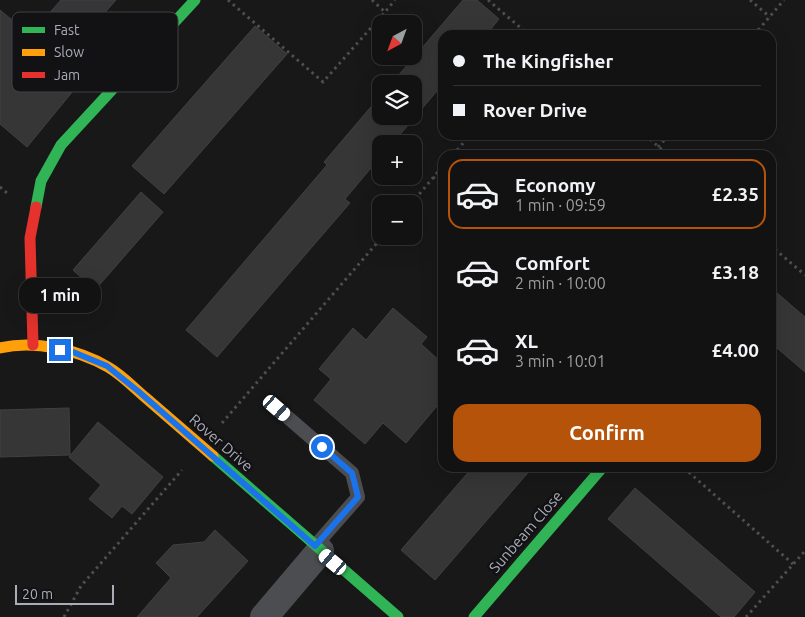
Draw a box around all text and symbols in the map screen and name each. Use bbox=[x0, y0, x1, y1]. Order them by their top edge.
legend bbox=[12, 12, 178, 92]
north arrow bbox=[372, 15, 422, 65]
map controls bbox=[372, 15, 422, 245]
text: Fast bbox=[54, 22, 80, 38]
text: Slow bbox=[54, 44, 84, 60]
text: The Kingfisher bbox=[483, 50, 613, 72]
text: Jam bbox=[54, 67, 80, 83]
button: layers bbox=[372, 75, 422, 125]
text: Rover Drive bbox=[483, 99, 587, 121]
button: + bbox=[372, 135, 422, 185]
icon: car bbox=[455, 172, 500, 217]
text: Economy bbox=[515, 174, 596, 196]
text: £2.35 bbox=[711, 183, 759, 205]
button: − bbox=[372, 195, 422, 245]
text: 1 min · 09:59 bbox=[515, 196, 606, 214]
icon: car bbox=[455, 250, 500, 295]
text: Comfort bbox=[515, 252, 590, 274]
text: £3.18 bbox=[711, 261, 759, 283]
text: 2 min · 10:00 bbox=[515, 274, 606, 292]
callout: 1 min bbox=[19, 278, 101, 312]
text: 1 min bbox=[40, 286, 80, 304]
icon: car bbox=[455, 328, 500, 373]
text: XL bbox=[515, 330, 538, 352]
route end bbox=[49, 339, 71, 361]
text: £4.00 bbox=[711, 339, 759, 361]
text: 3 min · 10:01 bbox=[515, 352, 606, 370]
car bbox=[260, 392, 293, 424]
button: Confirm bbox=[453, 404, 761, 462]
street label: Rover Drive bbox=[186, 411, 256, 475]
route start bbox=[311, 436, 333, 458]
street label: Sunbeam Close bbox=[485, 487, 566, 576]
car bbox=[316, 547, 349, 577]
scale bar bbox=[15, 582, 114, 605]
text: 20 m bbox=[22, 586, 53, 602]

